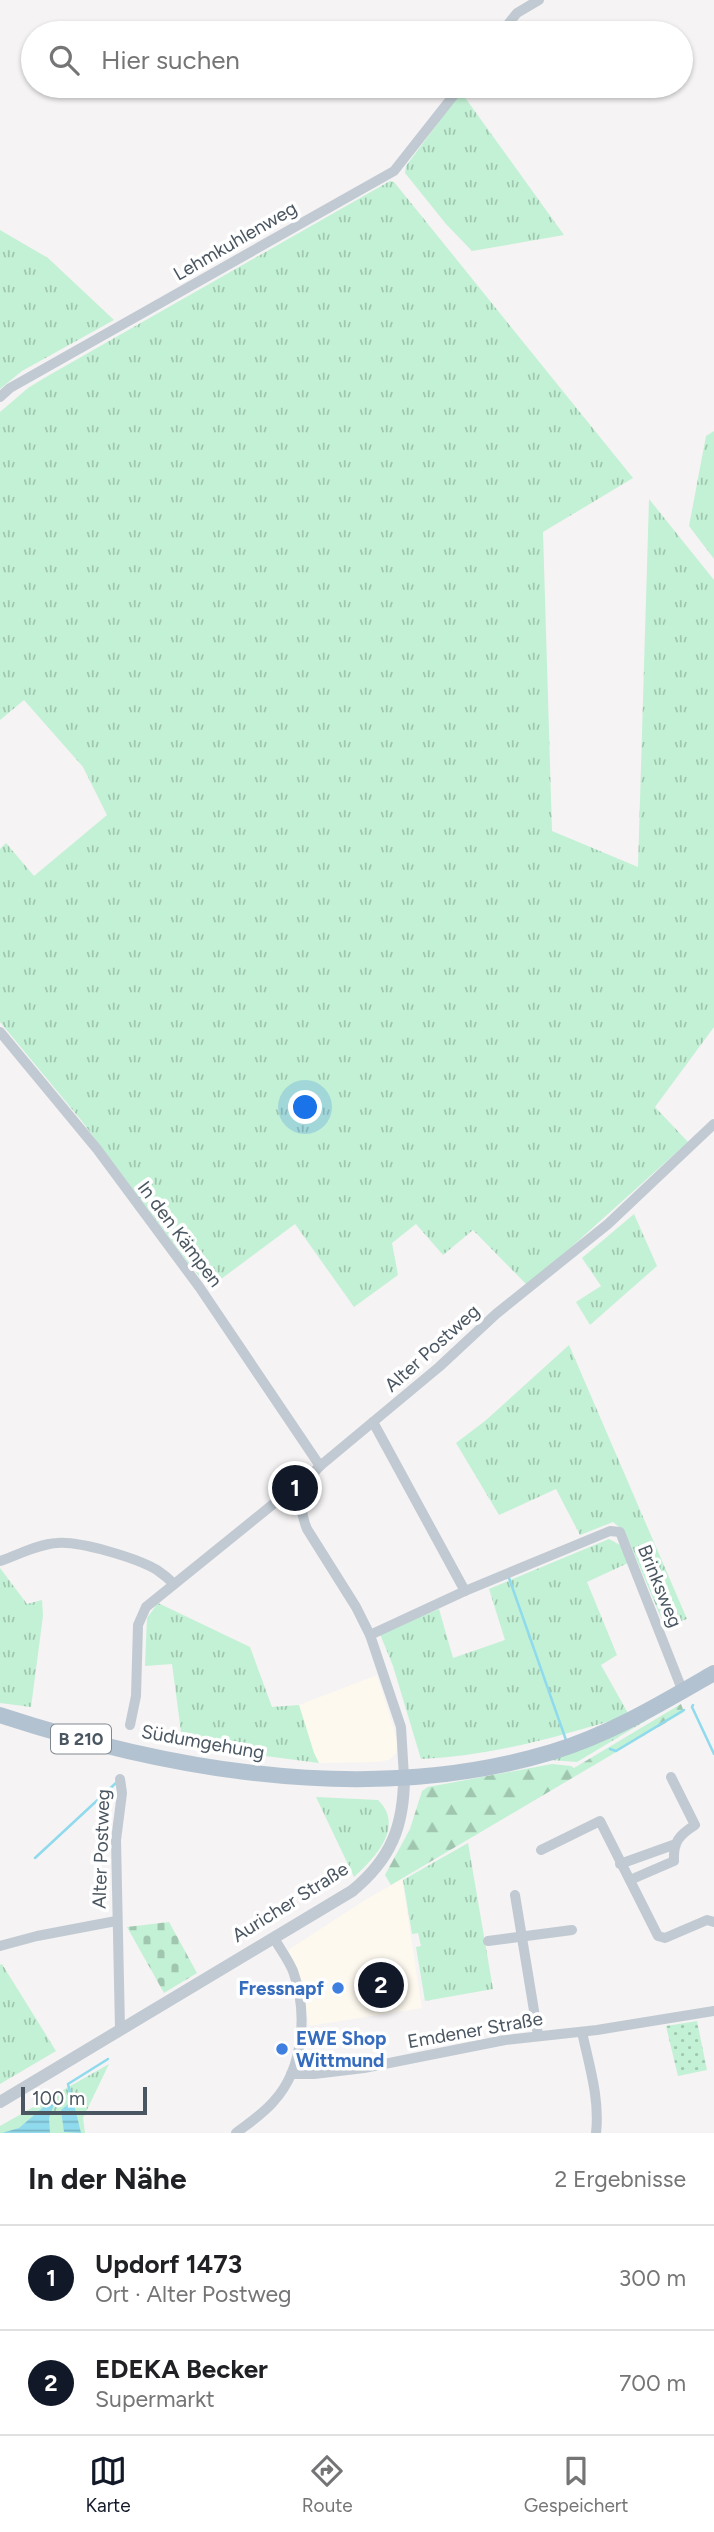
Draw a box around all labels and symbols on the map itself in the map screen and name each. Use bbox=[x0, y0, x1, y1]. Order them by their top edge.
street label: Lehmkuhlenweg bbox=[169, 196, 301, 286]
your location bbox=[288, 1090, 322, 1124]
street label: In den Kämpen bbox=[133, 1176, 227, 1292]
street label: Alter Postweg bbox=[380, 1299, 484, 1397]
pin: 1 bbox=[272, 1462, 318, 1514]
street label: Brinksweg bbox=[633, 1541, 687, 1631]
street label: Südumgehung bbox=[140, 1720, 266, 1764]
road number: B 210 bbox=[51, 1724, 111, 1754]
street label: Alter Postweg bbox=[87, 1789, 115, 1909]
street label: Auricher Straße bbox=[228, 1857, 352, 1947]
pin: 2 bbox=[358, 1959, 404, 2011]
place label: Fressnapf bbox=[238, 1977, 325, 2000]
marker: Fressnapf bbox=[330, 1980, 346, 1996]
street label: Emdener Straße bbox=[406, 2007, 544, 2053]
place label: EWE Shop Wittmund bbox=[296, 2027, 386, 2072]
marker: EWE Shop Wittmund bbox=[274, 2041, 290, 2057]
scale bar bbox=[21, 2084, 147, 2116]

